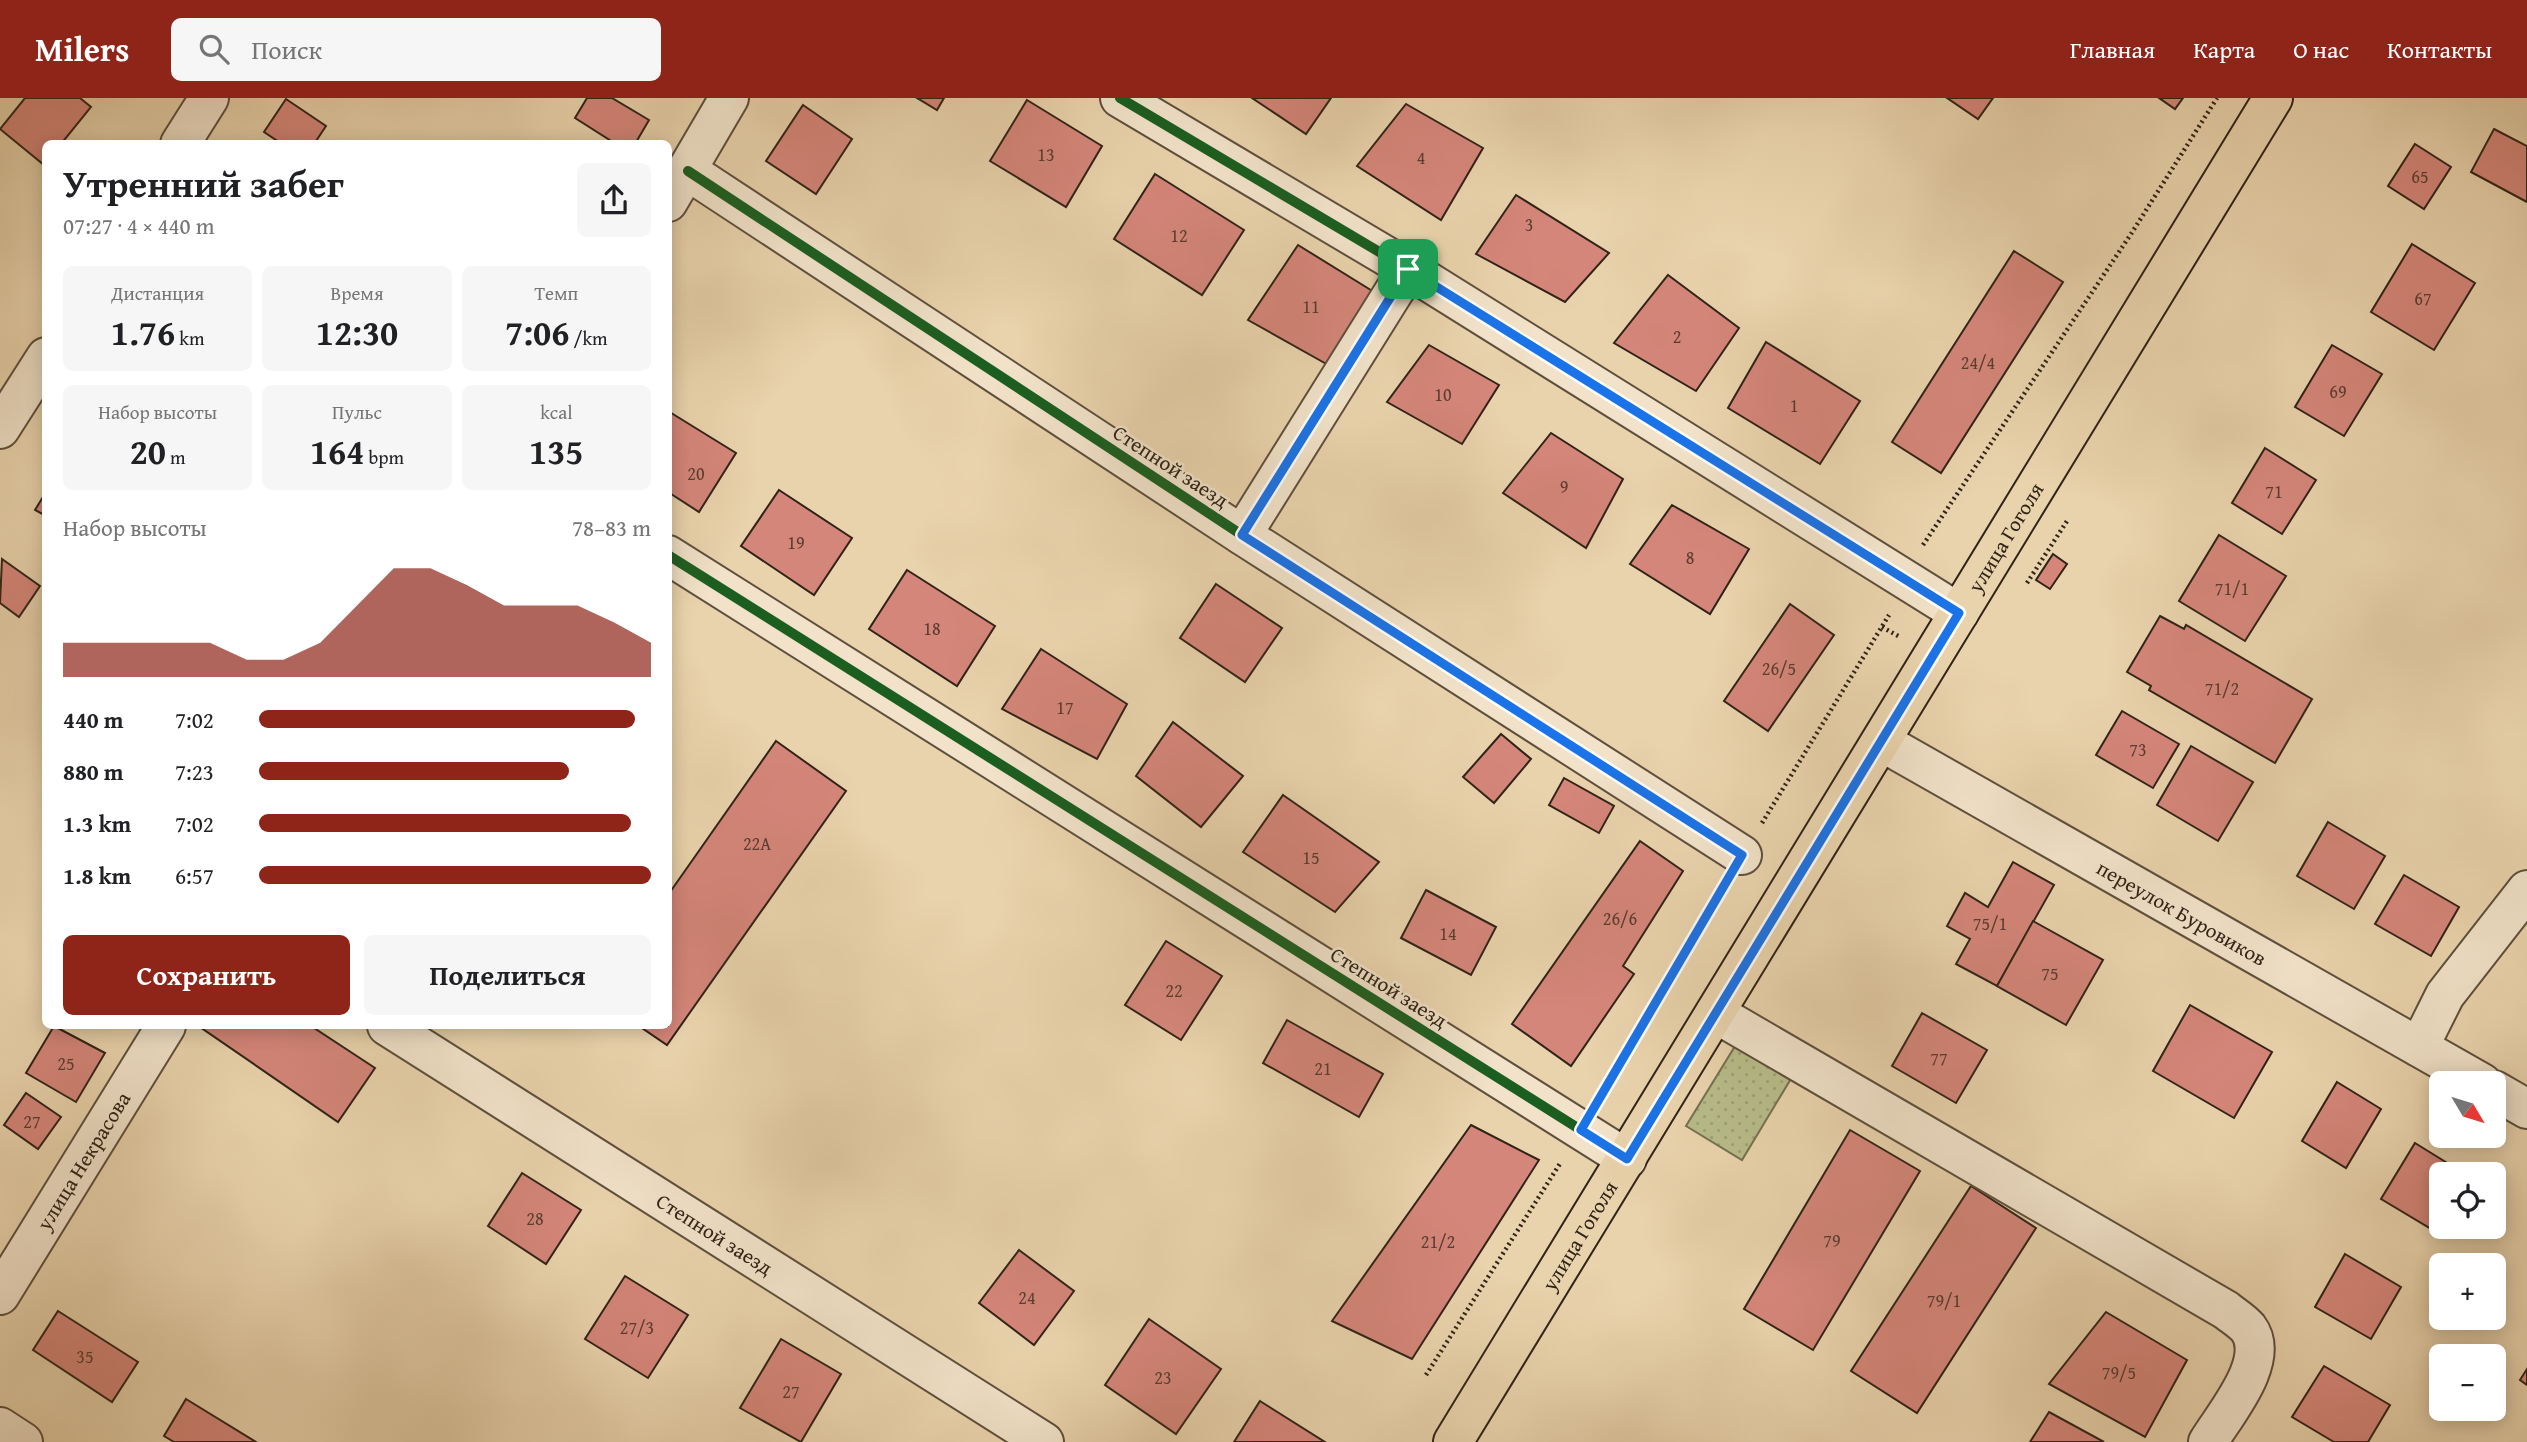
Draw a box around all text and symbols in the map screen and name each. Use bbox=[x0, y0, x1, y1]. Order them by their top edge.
search box bbox=[171, 18, 661, 81]
text: Milers bbox=[35, 25, 129, 73]
icon: search bbox=[195, 30, 233, 68]
text: Поиск bbox=[251, 30, 322, 69]
text: Главная bbox=[2070, 32, 2155, 67]
text: Карта bbox=[2193, 32, 2255, 67]
text: О нас bbox=[2293, 32, 2349, 67]
text: Контакты bbox=[2387, 32, 2492, 67]
house number: 13 bbox=[1037, 141, 1055, 168]
house number: 4 bbox=[1417, 144, 1425, 171]
text: Утренний забег bbox=[63, 155, 344, 211]
button: share bbox=[577, 163, 651, 237]
house number: 65 bbox=[2411, 163, 2429, 190]
text: 07:27 · 4 × 440 m bbox=[63, 209, 215, 242]
house number: 3 bbox=[1525, 211, 1533, 238]
house number: 12 bbox=[1170, 222, 1188, 249]
pin bbox=[1378, 239, 1438, 299]
icon: arrive bbox=[1389, 250, 1427, 288]
text: Дистанция bbox=[111, 279, 204, 307]
text: Время bbox=[330, 279, 384, 307]
text: Темп bbox=[534, 279, 578, 307]
house number: 67 bbox=[2414, 285, 2432, 312]
house number: 11 bbox=[1302, 293, 1320, 320]
text: 1.76 bbox=[111, 307, 175, 358]
text: 12:30 bbox=[316, 307, 398, 358]
text: 7:06 bbox=[505, 307, 569, 358]
house number: 2 bbox=[1673, 323, 1681, 350]
text: km bbox=[175, 324, 204, 352]
text: /km bbox=[569, 324, 608, 352]
house number: 24/4 bbox=[1961, 349, 1995, 376]
house number: 69 bbox=[2329, 378, 2347, 405]
house number: 10 bbox=[1434, 381, 1452, 408]
house number: 1 bbox=[1790, 392, 1798, 419]
text: Набор высоты bbox=[98, 398, 217, 426]
text: Пульс bbox=[332, 398, 382, 426]
text: kcal bbox=[540, 398, 573, 426]
street label: Степной заезд bbox=[1107, 417, 1236, 515]
text: 20 bbox=[130, 426, 166, 477]
text: 164 bbox=[310, 426, 364, 477]
text: 135 bbox=[529, 426, 584, 477]
text: m bbox=[166, 443, 186, 471]
text: bpm bbox=[364, 443, 404, 471]
house number: 20 bbox=[687, 460, 705, 487]
house number: 9 bbox=[1560, 473, 1568, 500]
street label: улица Гоголя bbox=[1959, 476, 2051, 599]
house number: 71 bbox=[2265, 478, 2283, 505]
text: Набор высоты bbox=[63, 511, 207, 544]
text: 78–83 m bbox=[572, 511, 651, 544]
house number: 19 bbox=[787, 529, 805, 556]
house number: 8 bbox=[1686, 544, 1694, 571]
house number: 71/1 bbox=[2215, 575, 2249, 602]
house number: 18 bbox=[923, 615, 941, 642]
house number: 26/5 bbox=[1762, 655, 1796, 682]
house number: 71/2 bbox=[2205, 675, 2239, 702]
house number: 17 bbox=[1056, 694, 1074, 721]
text: 440 m bbox=[63, 703, 124, 736]
text: 7:02 bbox=[175, 703, 214, 736]
house number: 73 bbox=[2129, 736, 2147, 763]
text: 880 m bbox=[63, 755, 124, 788]
text: 7:23 bbox=[175, 755, 214, 788]
text: 1.3 km bbox=[63, 807, 131, 840]
text: 7:02 bbox=[175, 807, 214, 840]
house number: 22А bbox=[743, 830, 771, 857]
house number: 15 bbox=[1302, 844, 1320, 871]
street label: переулок Буровиков bbox=[2091, 852, 2273, 973]
text: 1.8 km bbox=[63, 859, 131, 892]
text: 6:57 bbox=[175, 859, 214, 892]
house number: 26/6 bbox=[1603, 905, 1637, 932]
house number: 75/1 bbox=[1973, 910, 2007, 937]
house number: 14 bbox=[1439, 920, 1457, 947]
button: Сохранить bbox=[63, 935, 350, 1015]
button: Поделиться bbox=[364, 935, 651, 1015]
street label: Степной заезд bbox=[1324, 939, 1454, 1036]
house number: 75 bbox=[2041, 960, 2059, 987]
house number: 22 bbox=[1165, 977, 1183, 1004]
house number: 77 bbox=[1930, 1045, 1948, 1072]
house number: 25 bbox=[57, 1050, 75, 1077]
house number: 21 bbox=[1314, 1055, 1332, 1082]
north arrow bbox=[2429, 1071, 2506, 1148]
map controls bbox=[2429, 1071, 2506, 1421]
street label: улица Некрасова bbox=[28, 1085, 138, 1237]
house number: 27 bbox=[23, 1108, 41, 1135]
button: locate bbox=[2429, 1162, 2506, 1239]
street label: улица Гоголя bbox=[1533, 1174, 1625, 1297]
street label: Степной заезд bbox=[650, 1185, 780, 1283]
house number: 28 bbox=[526, 1205, 544, 1232]
house number: 79 bbox=[1823, 1227, 1841, 1254]
house number: 21/2 bbox=[1421, 1228, 1455, 1255]
button: + bbox=[2429, 1253, 2506, 1330]
house number: 24 bbox=[1018, 1284, 1036, 1311]
house number: 79/1 bbox=[1927, 1287, 1961, 1314]
house number: 27/3 bbox=[620, 1314, 654, 1341]
house number: 35 bbox=[76, 1343, 94, 1370]
button: − bbox=[2429, 1344, 2506, 1421]
house number: 79/5 bbox=[2102, 1359, 2136, 1386]
house number: 23 bbox=[1154, 1364, 1172, 1391]
house number: 27 bbox=[782, 1378, 800, 1405]

